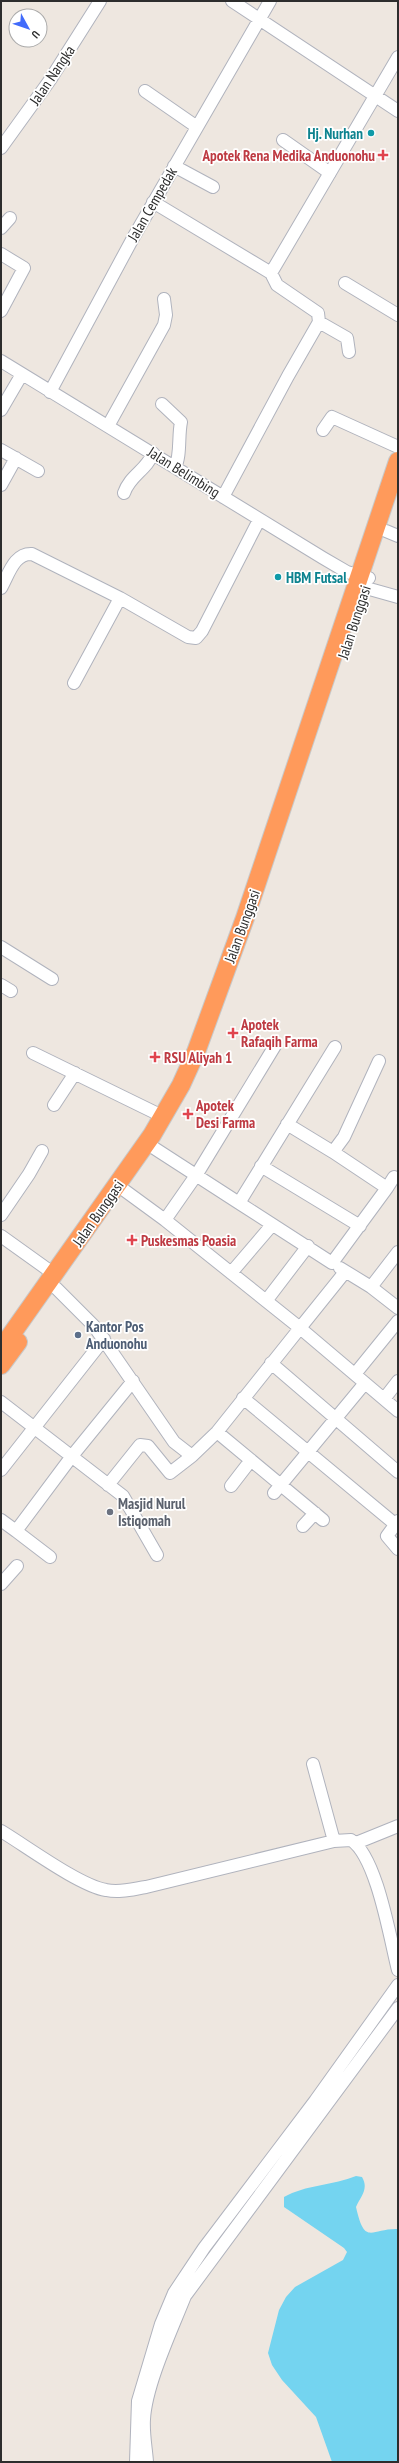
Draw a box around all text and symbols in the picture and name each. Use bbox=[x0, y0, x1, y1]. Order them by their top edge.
north arrow bbox=[8, 8, 48, 48]
text: U bbox=[28, 28, 43, 41]
street label: Jalan Nangka bbox=[25, 42, 79, 109]
place label: Hj. Nurhan bbox=[307, 124, 363, 143]
marker: Hj. Nurhan bbox=[366, 128, 376, 138]
place label: Apotek Rena Medika Anduonohu bbox=[202, 146, 375, 165]
marker: Apotek Rena Medika Anduonohu bbox=[378, 150, 388, 160]
street label: Jalan Cempedak bbox=[123, 163, 181, 245]
street label: Jalan Belimbing bbox=[144, 442, 224, 502]
place label: HBM Futsal bbox=[286, 568, 347, 587]
marker: HBM Futsal bbox=[273, 572, 283, 582]
street label: Jalan Bunggasi bbox=[333, 583, 375, 662]
street label: Jalan Bunggasi bbox=[220, 887, 264, 966]
place label: Apotek Rafaqih Farma bbox=[240, 1015, 318, 1051]
marker: Apotek Rafaqih Farma bbox=[228, 1028, 238, 1038]
place label: RSU Aliyah 1 bbox=[164, 1048, 232, 1067]
marker: RSU Aliyah 1 bbox=[149, 1051, 161, 1063]
place label: Apotek Desi Farma bbox=[195, 1096, 255, 1132]
marker: Apotek Desi Farma bbox=[183, 1109, 193, 1119]
street label: Jalan Bunggasi bbox=[68, 1176, 128, 1251]
place label: Puskesmas Poasia bbox=[141, 1231, 236, 1250]
marker: Puskesmas Poasia bbox=[126, 1234, 138, 1246]
place label: Kantor Pos Anduonohu bbox=[85, 1317, 147, 1353]
marker: Kantor Pos Anduonohu bbox=[73, 1330, 83, 1340]
place label: Masjid Nurul Istiqomah bbox=[118, 1494, 186, 1530]
marker: Masjid Nurul Istiqomah bbox=[105, 1507, 115, 1517]

